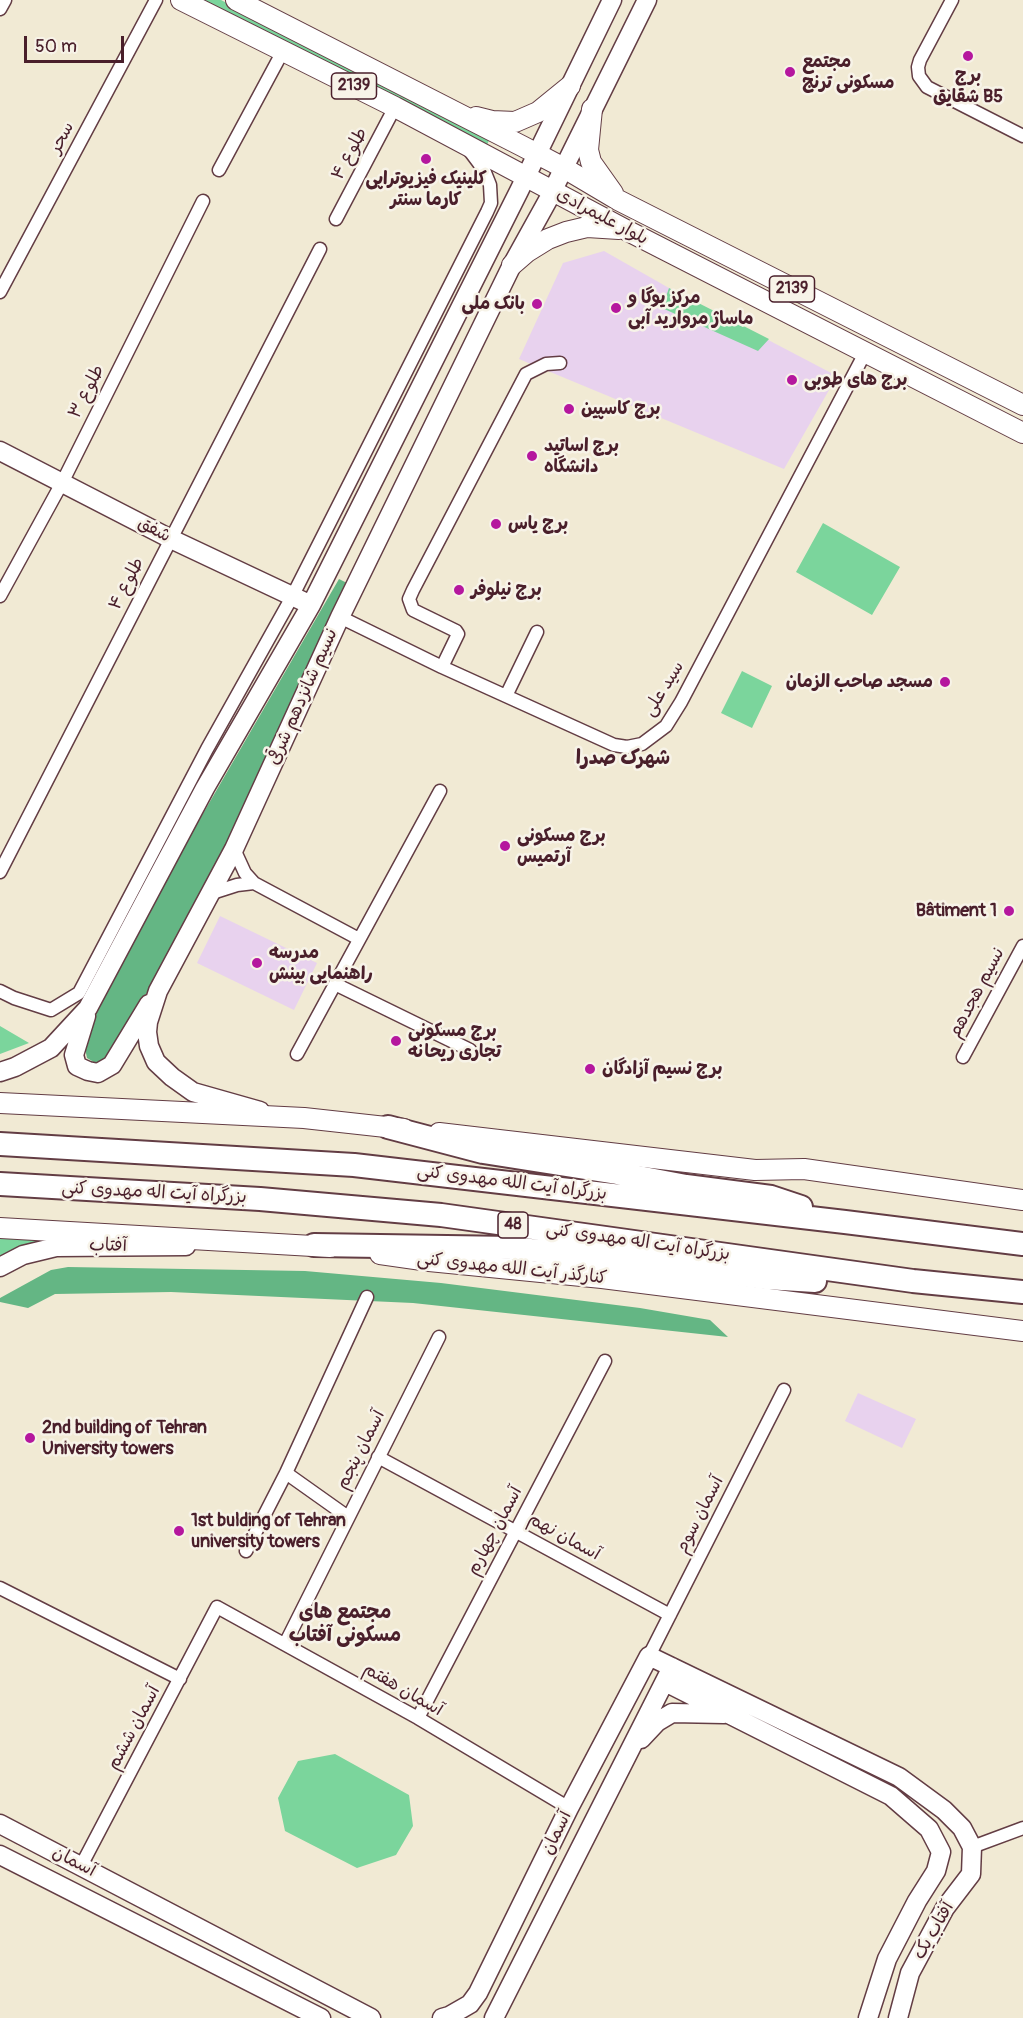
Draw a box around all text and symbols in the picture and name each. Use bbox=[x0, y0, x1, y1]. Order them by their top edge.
scale bar bbox=[27, 24, 128, 62]
text: 50 m bbox=[35, 35, 77, 58]
marker: برج شقایق B5 bbox=[961, 49, 975, 63]
place label: مجتمع مسکونی ترنج bbox=[802, 51, 894, 94]
marker: مجتمع مسکونی ترنج bbox=[783, 65, 797, 79]
place label: برج شقایق B5 bbox=[933, 65, 1003, 107]
road number: 2139 bbox=[332, 73, 376, 99]
street label: سحر bbox=[45, 118, 79, 158]
street label: طلوع ۴ bbox=[327, 124, 373, 184]
marker: کلینیک فیزیوتراپی کارما سنتر bbox=[419, 152, 433, 166]
place label: کلینیک فیزیوتراپی کارما سنتر bbox=[365, 168, 487, 210]
street label: بلوار علیمرادی bbox=[552, 184, 652, 250]
road number: 2139 bbox=[770, 276, 814, 302]
place label: مرکز یوگا و ماساژ مروارید آبی bbox=[628, 287, 754, 330]
place label: بانک ملی bbox=[461, 293, 525, 315]
marker: بانک ملی bbox=[530, 297, 544, 311]
marker: مرکز یوگا و ماساژ مروارید آبی bbox=[609, 301, 623, 315]
street label: طلوع ۳ bbox=[64, 362, 110, 422]
place label: برج های طوبی bbox=[804, 369, 907, 391]
marker: برج های طوبی bbox=[785, 373, 799, 387]
place label: برج کاسپین bbox=[581, 398, 661, 420]
marker: برج کاسپین bbox=[562, 402, 576, 416]
place label: برج اساتید دانشگاه bbox=[544, 435, 619, 478]
marker: برج اساتید دانشگاه bbox=[525, 449, 539, 463]
street label: شفق bbox=[134, 512, 174, 548]
place label: برج یاس bbox=[508, 513, 568, 535]
marker: برج یاس bbox=[489, 517, 503, 531]
street label: طلوع ۴ bbox=[105, 554, 149, 614]
place label: برج نیلوفر bbox=[471, 579, 542, 601]
marker: برج نیلوفر bbox=[452, 583, 466, 597]
street label: نسیم شانزدهم شرقی bbox=[263, 625, 343, 769]
street label: سید علی bbox=[639, 657, 689, 721]
place label: مسجد صاحب الزمان bbox=[786, 671, 933, 693]
marker: مسجد صاحب الزمان bbox=[938, 675, 952, 689]
district label: شهرک صدرا bbox=[576, 747, 670, 771]
place label: برج مسکونی آرتمیس bbox=[517, 825, 606, 868]
marker: برج مسکونی آرتمیس bbox=[498, 839, 512, 853]
place label: Bâtiment 1 bbox=[916, 900, 997, 922]
marker: Bâtiment 1 bbox=[1002, 904, 1016, 918]
place label: مدرسه راهنمایی بینش bbox=[269, 942, 373, 984]
street label: نسیم هجدهم bbox=[944, 944, 1010, 1042]
marker: مدرسه راهنمایی بینش bbox=[250, 956, 264, 970]
place label: برج مسکونی تجاری ریحانه bbox=[408, 1020, 501, 1062]
marker: برج مسکونی تجاری ریحانه bbox=[389, 1034, 403, 1048]
place label: برج نسیم آزادگان bbox=[602, 1058, 722, 1080]
marker: برج نسیم آزادگان bbox=[583, 1062, 597, 1076]
street label: بزرگراه آیت الله مهدوی کنی bbox=[416, 1161, 608, 1205]
street label: بزرگراه آیت اله مهدوی کنی bbox=[61, 1177, 247, 1209]
road number: 48 bbox=[498, 1212, 528, 1238]
street label: بزرگراه آیت اله مهدوی کنی bbox=[545, 1218, 731, 1266]
street label: آفتاب bbox=[89, 1235, 127, 1257]
street label: کنارگذر آیت الله مهدوی کنی bbox=[416, 1248, 608, 1290]
street label: آسمان پنجم bbox=[332, 1407, 390, 1493]
place label: 2nd building of Tehran University towers bbox=[42, 1417, 207, 1460]
marker: 2nd building of Tehran University towers bbox=[23, 1431, 37, 1445]
street label: آسمان سوم bbox=[671, 1473, 729, 1557]
street label: آسمان چهارم bbox=[463, 1483, 527, 1579]
street label: آسمان نهم bbox=[524, 1508, 604, 1566]
place label: 1st bulding of Tehran university towers bbox=[191, 1510, 346, 1552]
marker: 1st bulding of Tehran university towers bbox=[172, 1524, 186, 1538]
district label: مجتمع های مسکونی آفتاب bbox=[289, 1601, 401, 1648]
street label: آسمان هفتم bbox=[359, 1658, 447, 1722]
street label: آسمان ششم bbox=[103, 1682, 165, 1774]
street label: آسمان bbox=[537, 1808, 577, 1858]
street label: آسمان bbox=[49, 1842, 99, 1882]
street label: آفتاب یک bbox=[909, 1898, 959, 1964]

